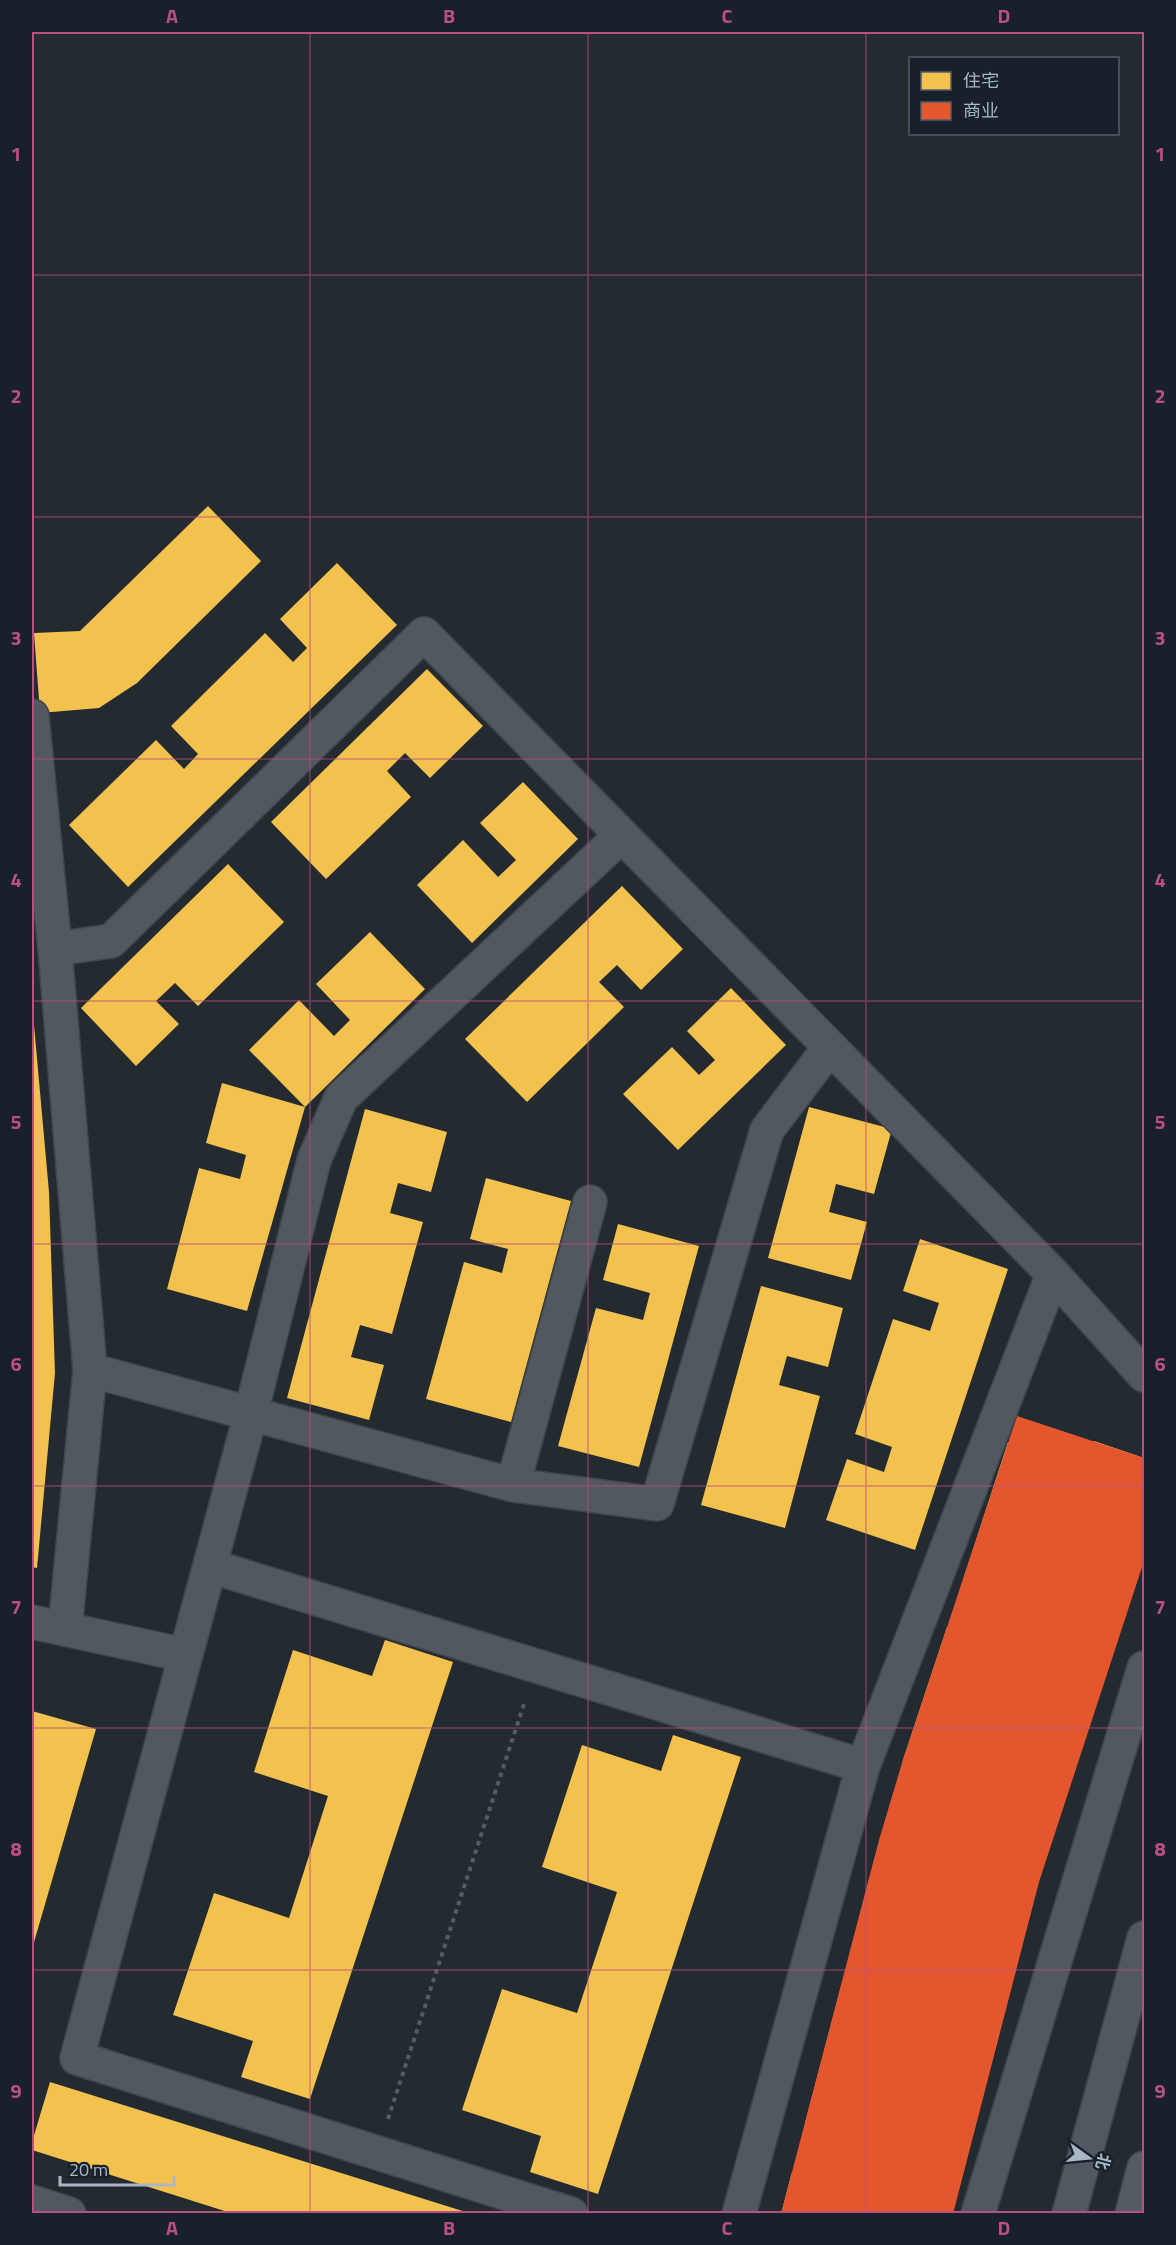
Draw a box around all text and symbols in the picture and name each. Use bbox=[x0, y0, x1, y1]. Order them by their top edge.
text: A bbox=[166, 0, 178, 31]
text: B bbox=[443, 0, 455, 31]
text: C bbox=[722, 0, 733, 31]
text: D bbox=[998, 0, 1010, 31]
legend bbox=[909, 57, 1119, 135]
text: 住宅 bbox=[963, 67, 999, 94]
text: 商业 bbox=[963, 97, 999, 124]
text: 1 bbox=[10, 138, 22, 169]
text: 1 bbox=[1154, 138, 1166, 169]
text: 2 bbox=[10, 380, 22, 411]
text: 2 bbox=[1154, 380, 1166, 411]
text: 3 bbox=[10, 622, 22, 653]
text: 3 bbox=[1154, 622, 1166, 653]
text: 4 bbox=[10, 864, 22, 895]
text: 4 bbox=[1154, 864, 1166, 895]
text: 5 bbox=[10, 1106, 22, 1137]
text: 5 bbox=[1154, 1106, 1166, 1137]
text: 6 bbox=[10, 1348, 22, 1379]
text: 6 bbox=[1154, 1348, 1166, 1379]
text: 7 bbox=[10, 1591, 22, 1622]
text: 7 bbox=[1154, 1591, 1166, 1622]
text: 8 bbox=[10, 1833, 22, 1864]
text: 8 bbox=[1154, 1833, 1166, 1864]
text: 9 bbox=[10, 2075, 22, 2106]
text: 9 bbox=[1154, 2075, 1166, 2106]
north arrow bbox=[1059, 2128, 1119, 2188]
scale bar bbox=[60, 2149, 174, 2187]
text: 北 bbox=[1090, 2151, 1117, 2173]
text: 20 m bbox=[69, 2156, 108, 2183]
text: A bbox=[166, 2212, 178, 2243]
text: B bbox=[443, 2212, 455, 2243]
text: C bbox=[722, 2212, 733, 2243]
text: D bbox=[998, 2212, 1010, 2243]

